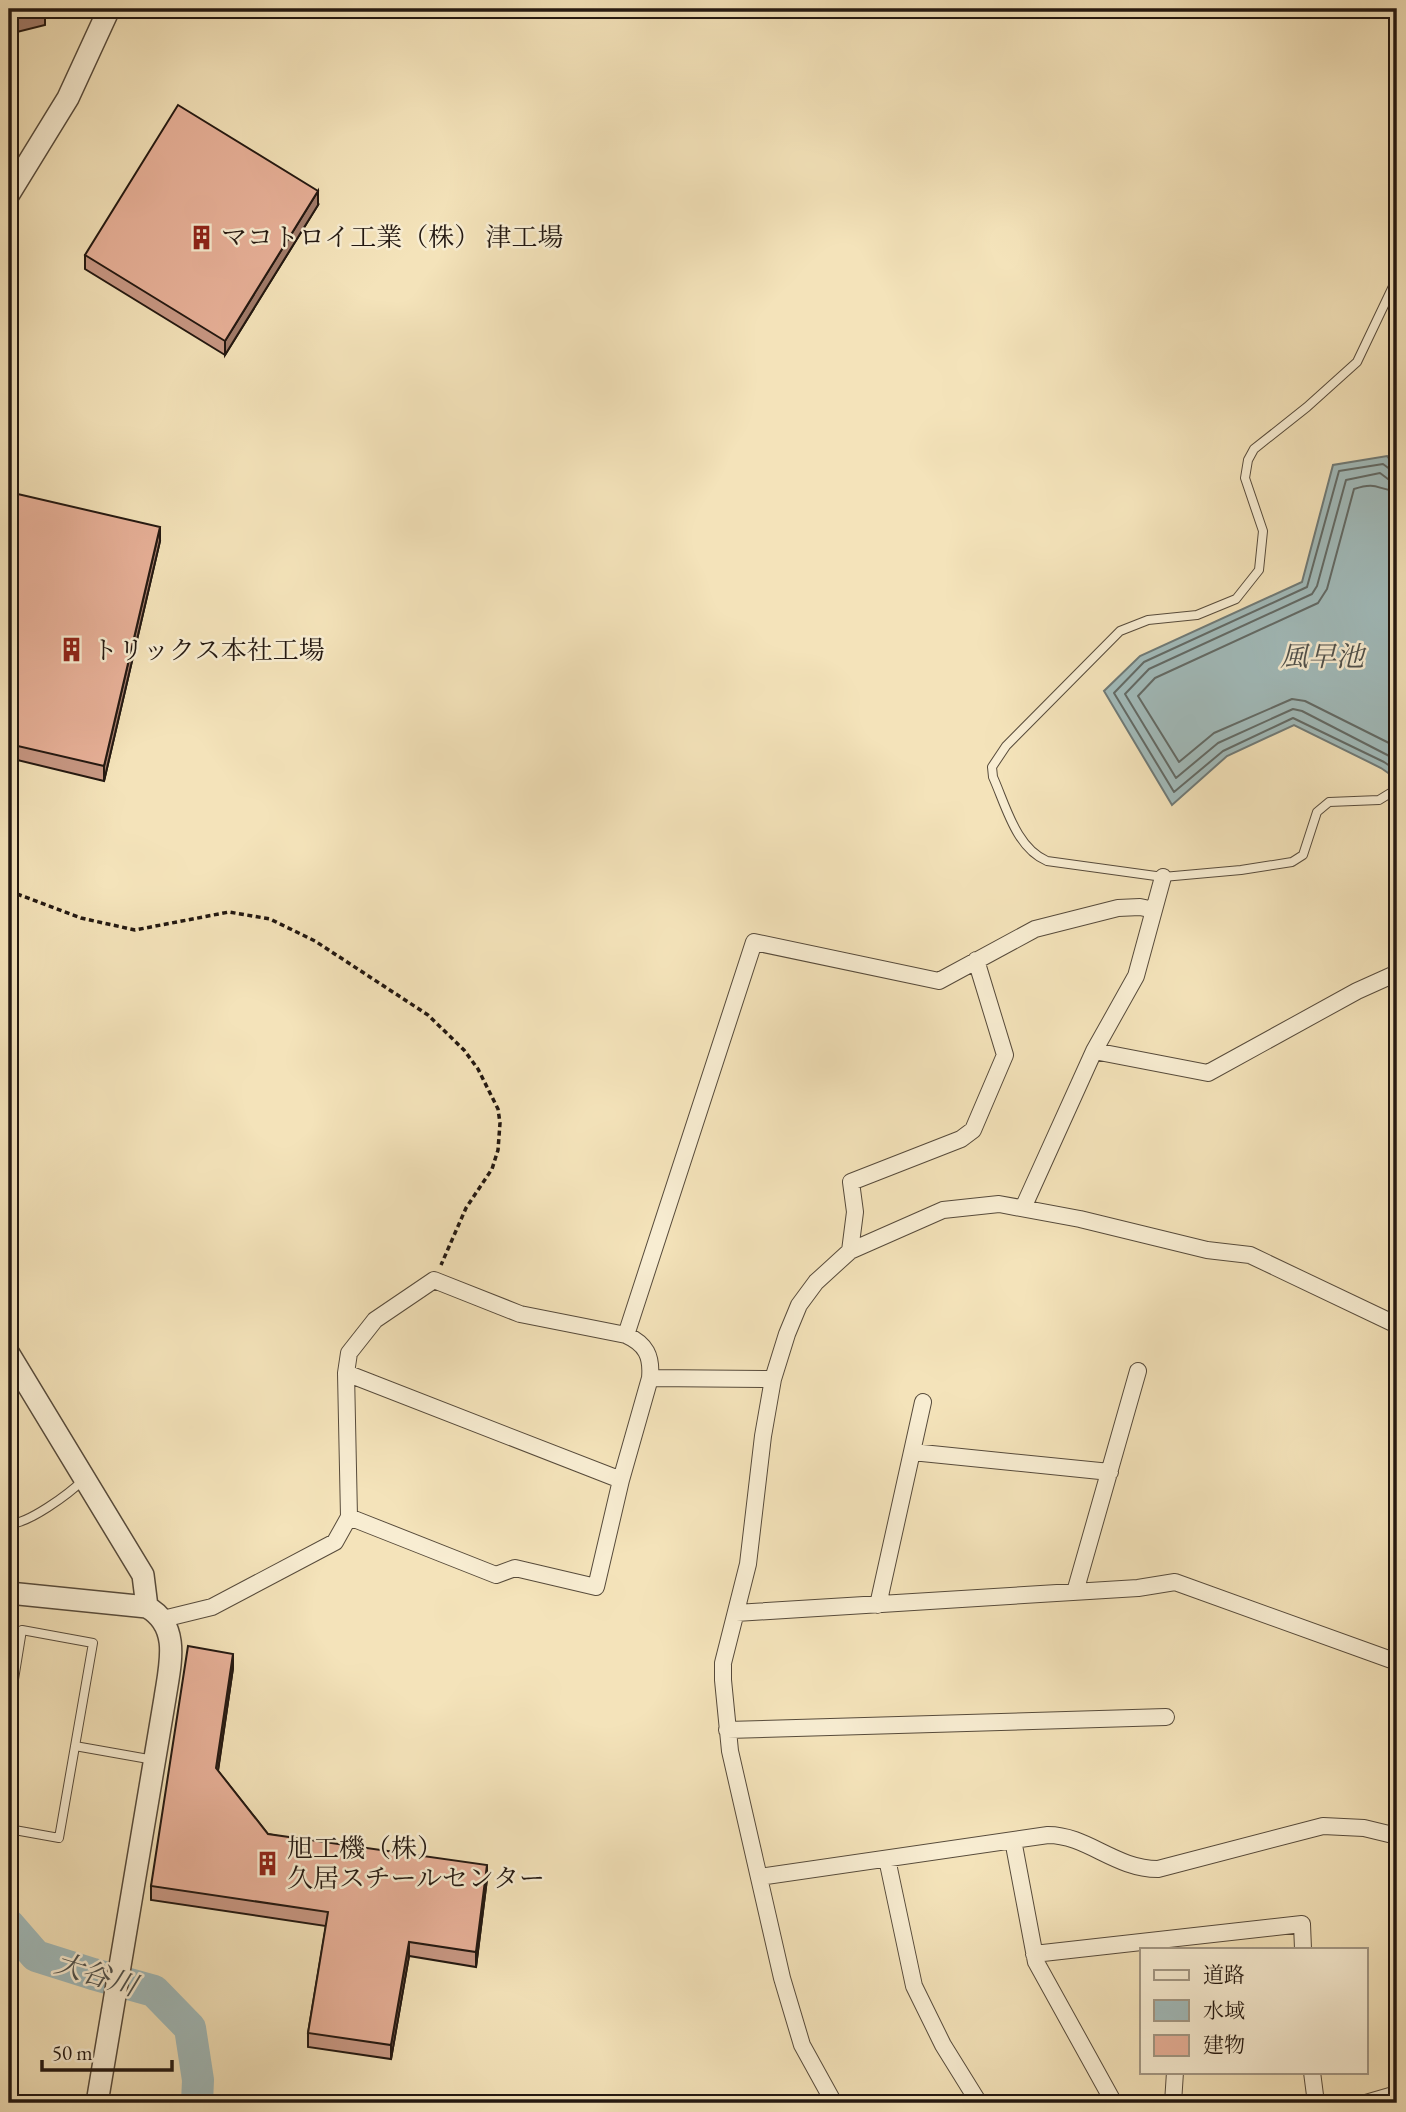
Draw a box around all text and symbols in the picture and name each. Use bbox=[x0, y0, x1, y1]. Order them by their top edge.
place label: マコトロイ工業（株） 津工場 bbox=[221, 220, 563, 254]
building icon: マコトロイ工業（株） 津工場 bbox=[187, 223, 215, 251]
place label: トリックス本社工場 bbox=[92, 633, 325, 667]
building icon: トリックス本社工場 bbox=[58, 636, 86, 664]
water label: 風早池 bbox=[1280, 638, 1367, 674]
place label: 旭工機（株） 久居スチールセンター bbox=[287, 1831, 545, 1895]
building icon: 旭工機（株） 久居スチールセンター bbox=[253, 1849, 281, 1877]
water label: 大谷川 bbox=[51, 1945, 144, 2004]
legend bbox=[1140, 1948, 1368, 2074]
text: 道路 bbox=[1203, 1961, 1245, 1988]
text: 水域 bbox=[1203, 1997, 1245, 2024]
scale bar bbox=[42, 2028, 172, 2072]
text: 建物 bbox=[1203, 2031, 1245, 2058]
text: 50 m bbox=[52, 2039, 93, 2066]

